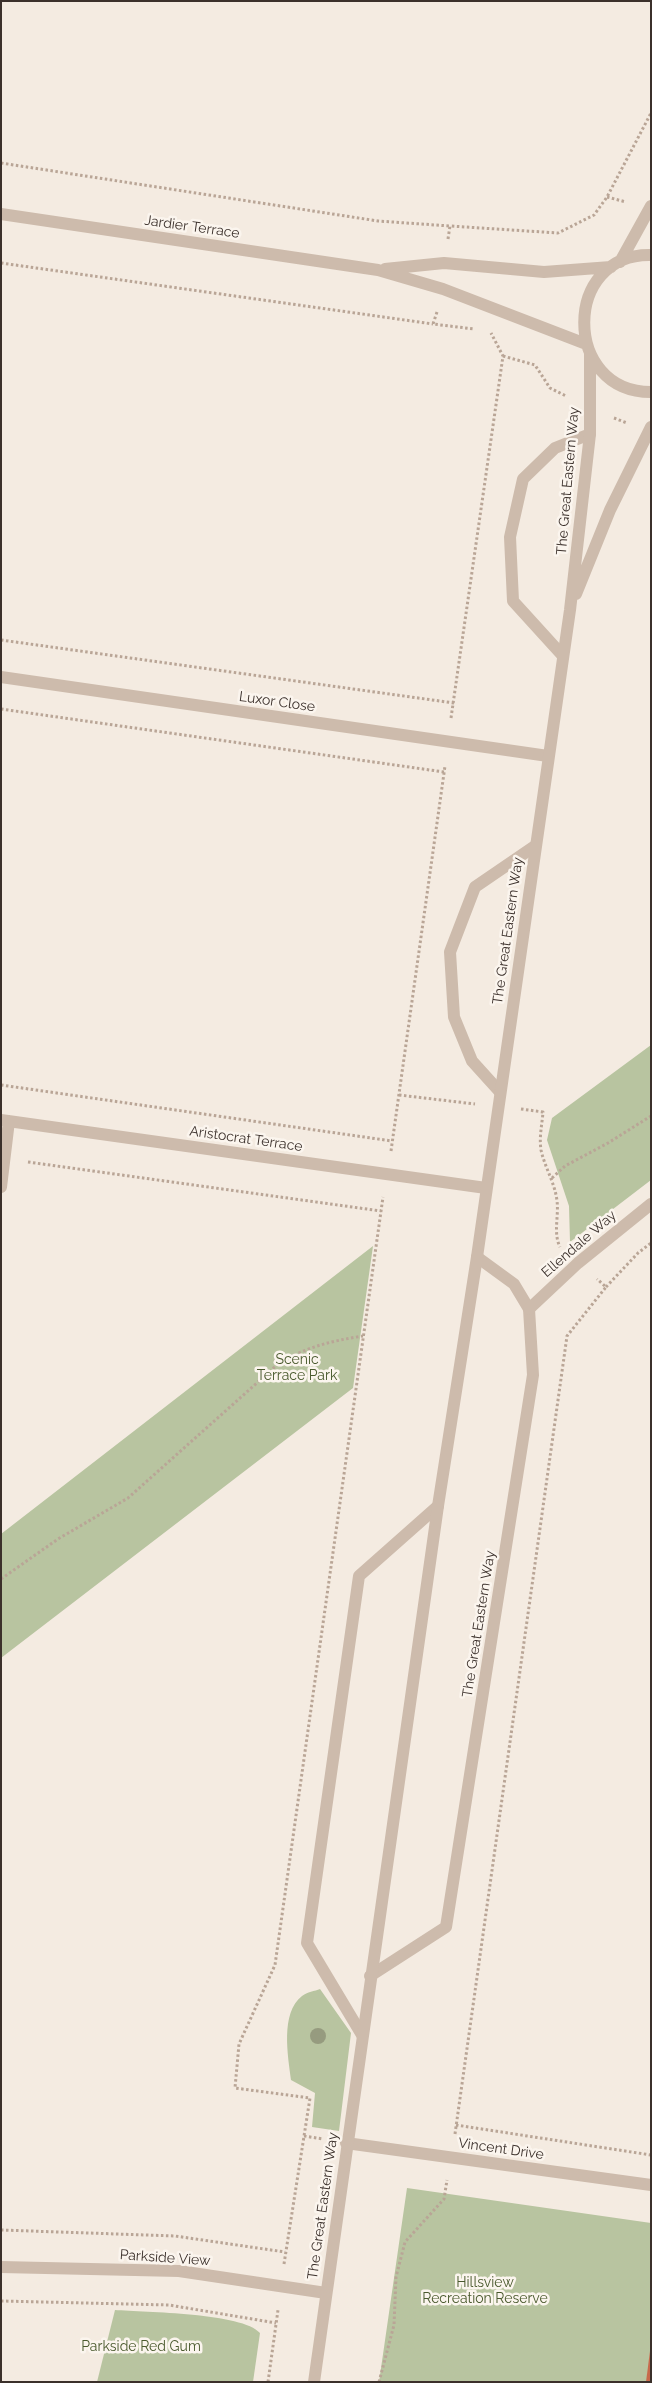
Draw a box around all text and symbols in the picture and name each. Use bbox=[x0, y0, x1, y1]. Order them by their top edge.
street label: Jardier Terrace bbox=[143, 212, 241, 242]
street label: The Great Eastern Way bbox=[553, 406, 583, 556]
street label: Luxor Close bbox=[238, 688, 316, 716]
street label: The Great Eastern Way bbox=[489, 856, 527, 1006]
street label: Aristocrat Terrace bbox=[188, 1123, 304, 1155]
street label: Ellendale Way bbox=[538, 1207, 620, 1281]
park label: Scenic Terrace Park bbox=[257, 1352, 337, 1384]
street label: The Great Eastern Way bbox=[459, 1549, 499, 1699]
street label: The Great Eastern Way bbox=[304, 2131, 342, 2281]
street label: Vincent Drive bbox=[457, 2135, 545, 2163]
street label: Parkside View bbox=[119, 2246, 211, 2270]
park label: Hillsview Recreation Reserve bbox=[422, 2275, 548, 2308]
park label: Parkside Red Gum bbox=[81, 2339, 201, 2355]

